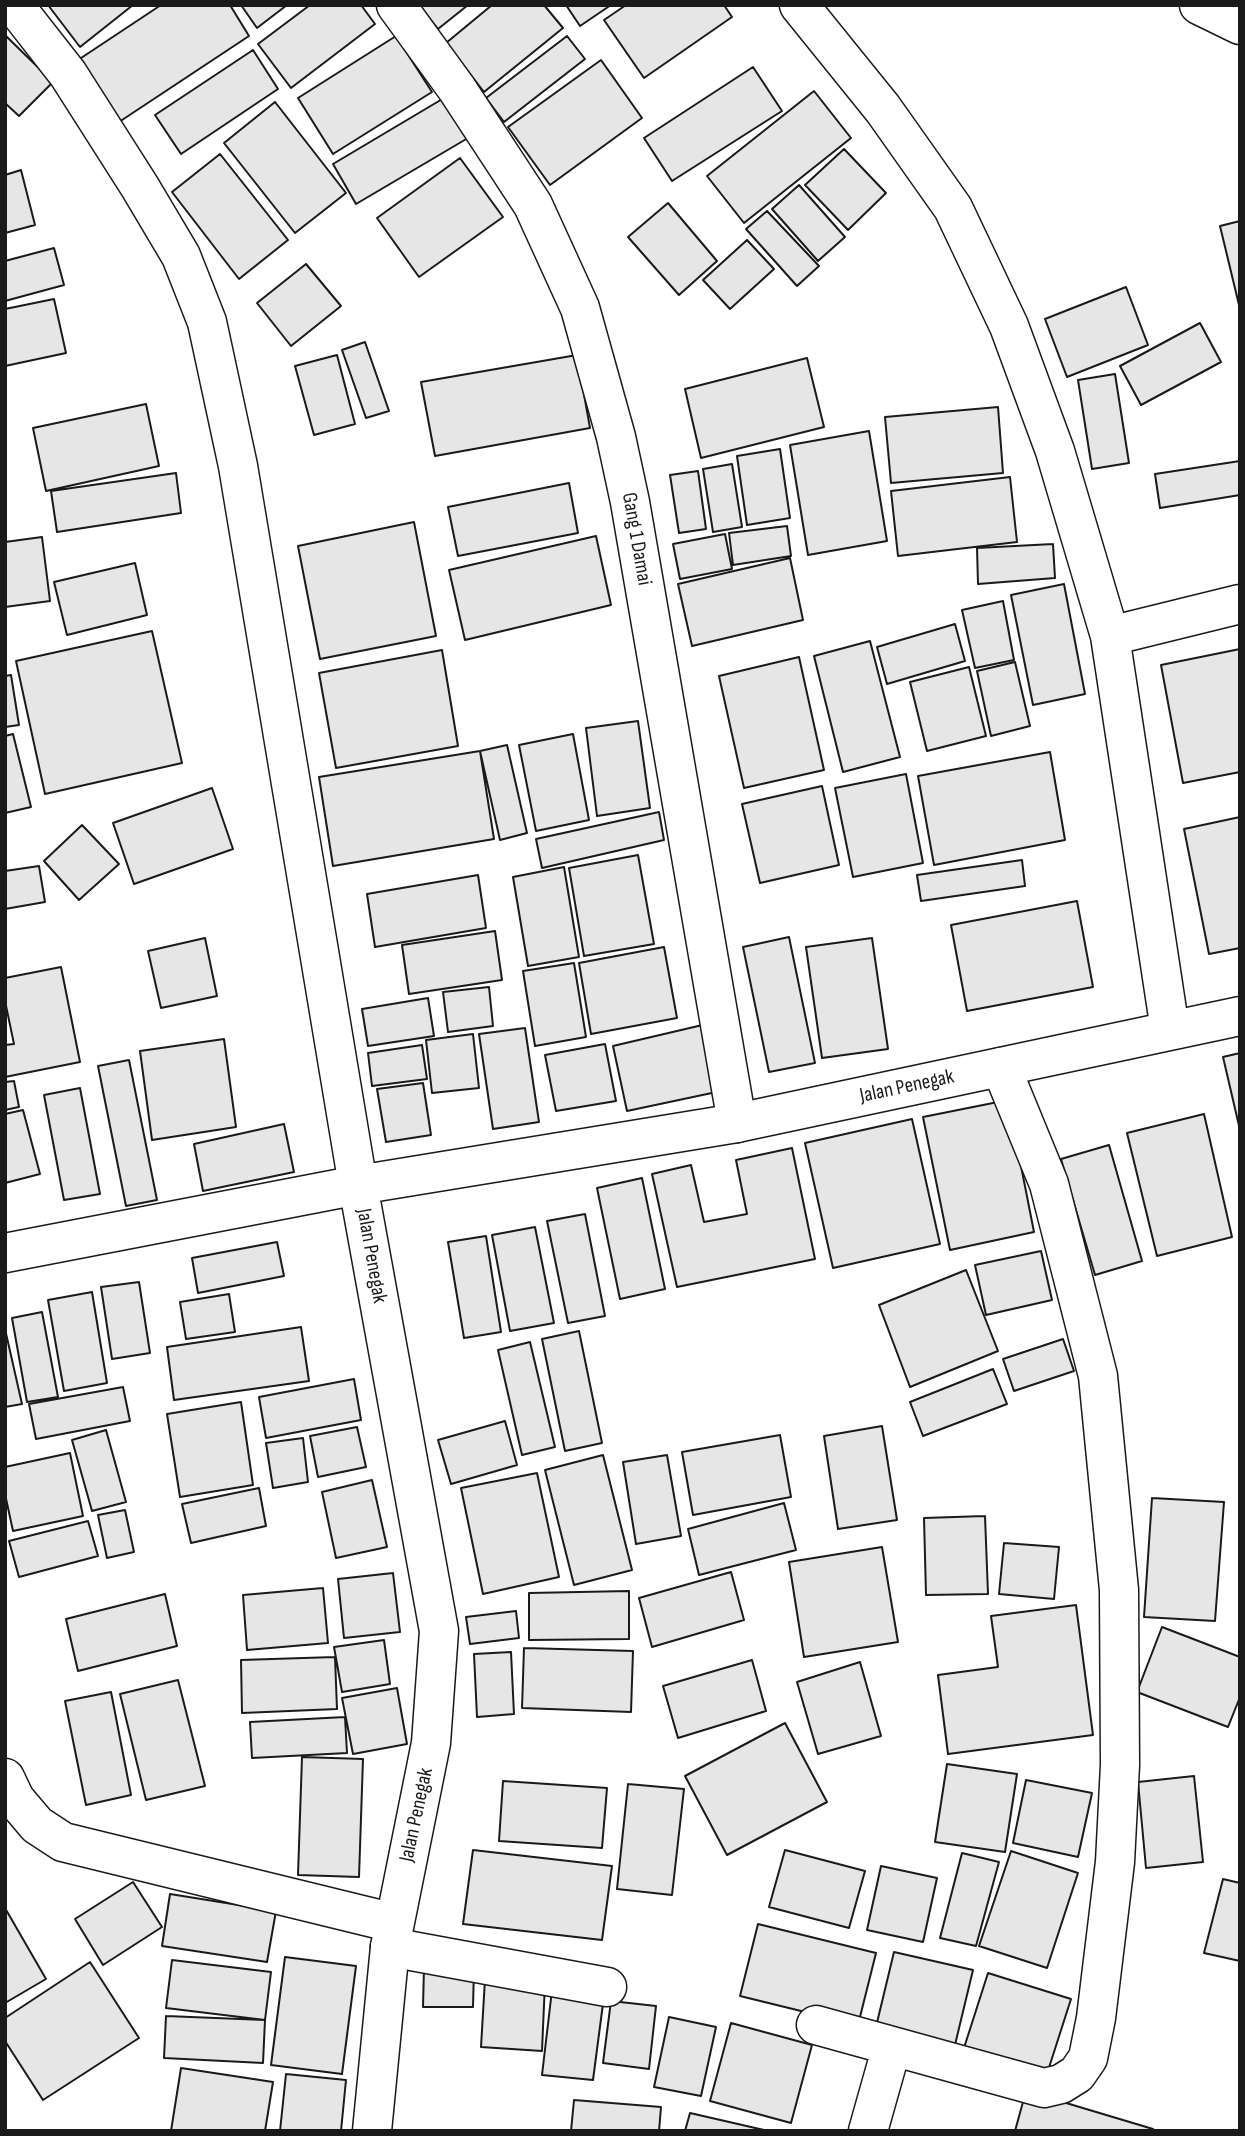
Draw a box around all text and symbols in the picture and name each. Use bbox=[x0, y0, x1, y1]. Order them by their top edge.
street label: Gang 1 Damai bbox=[615, 491, 657, 587]
street label: Jalan Penegak bbox=[858, 1065, 956, 1109]
street label: Jalan Penegak bbox=[350, 1207, 392, 1305]
street label: Jalan Penegak bbox=[395, 1766, 439, 1864]

